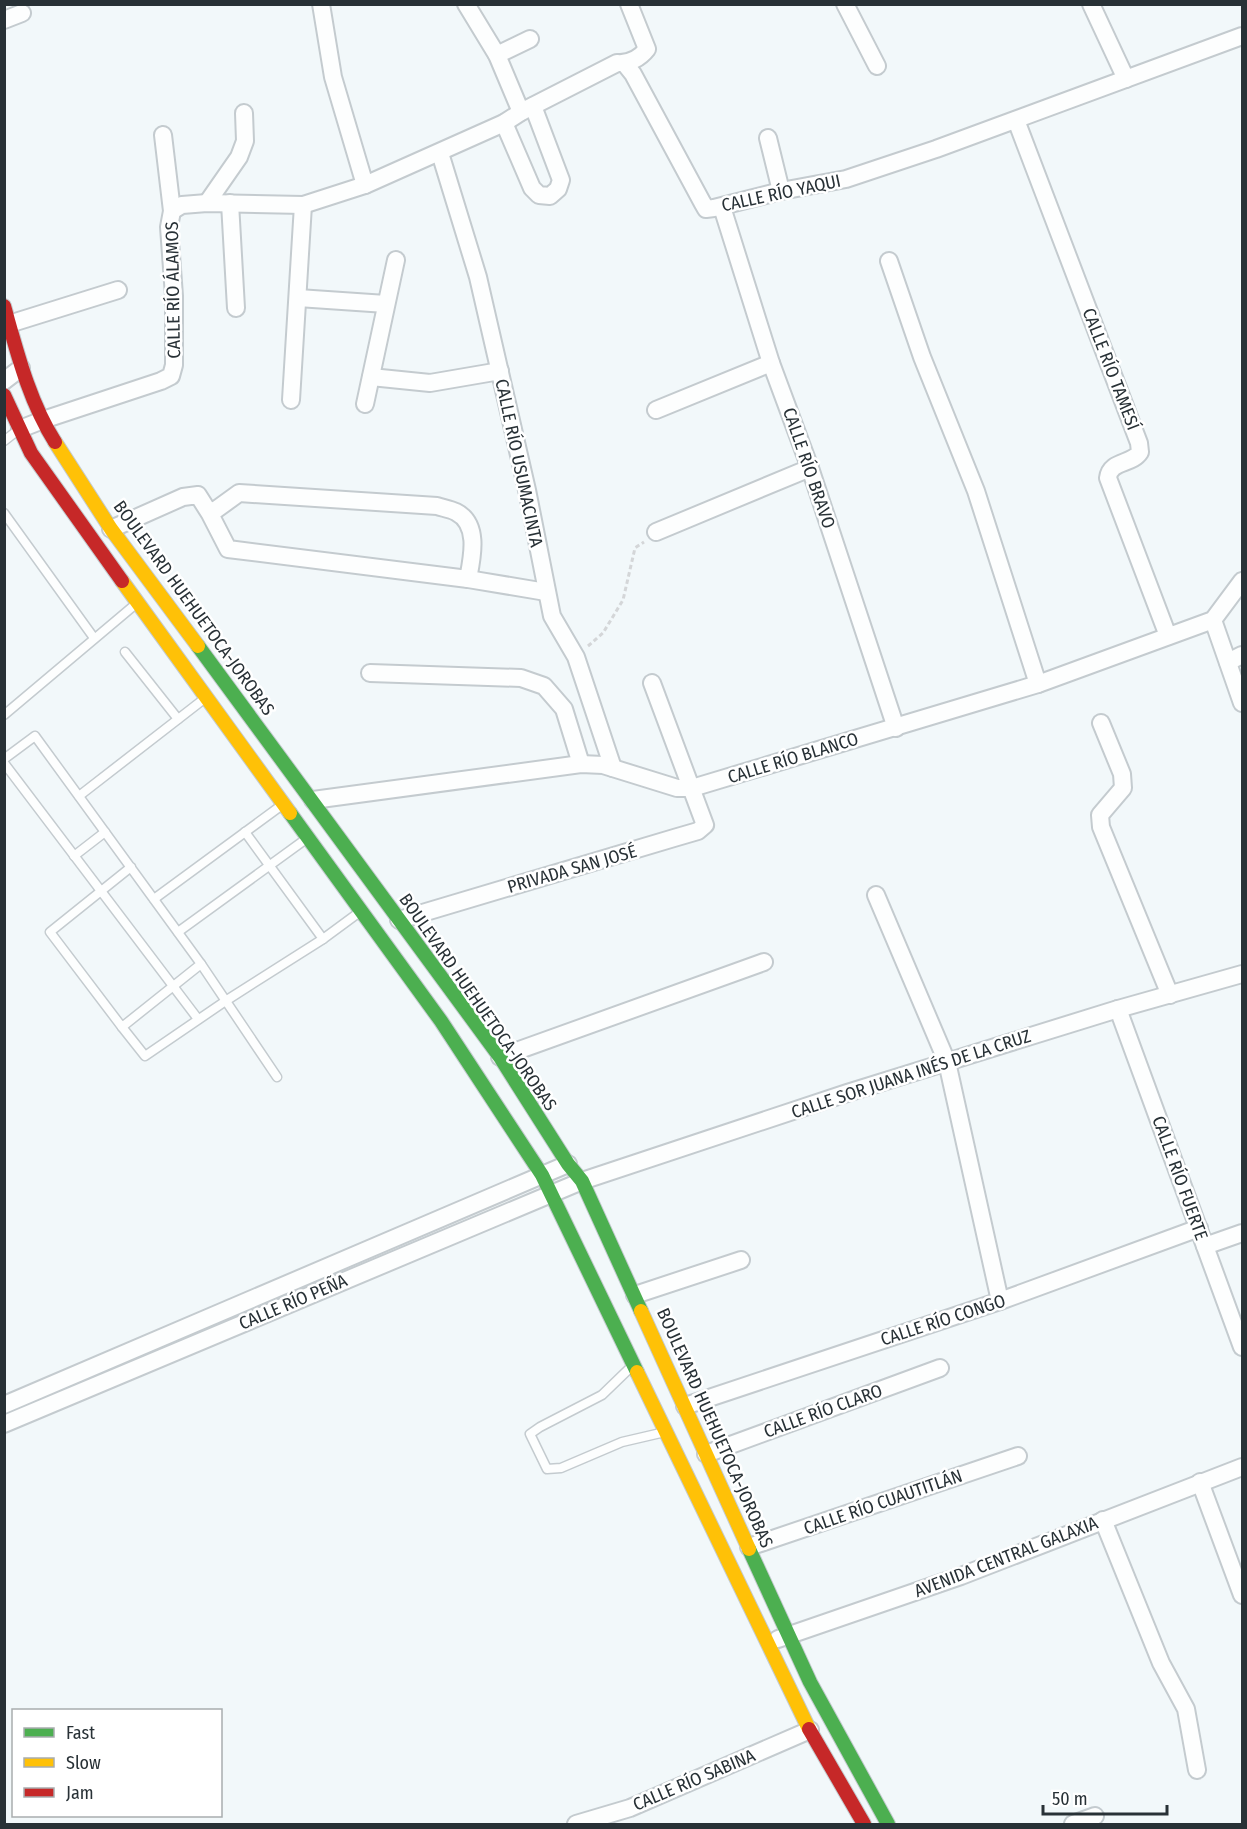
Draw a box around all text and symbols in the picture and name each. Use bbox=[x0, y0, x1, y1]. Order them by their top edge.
street label: CALLE RÍO YAQUI bbox=[719, 169, 843, 216]
street label: CALLE RÍO ÁLAMOS bbox=[160, 221, 185, 359]
street label: CALLE RÍO TAMESÍ bbox=[1078, 305, 1145, 433]
street label: CALLE RÍO USUMACINTA bbox=[490, 377, 549, 549]
street label: CALLE RÍO BRAVO bbox=[778, 404, 841, 531]
street label: BOULEVARD HUEHUETOCA-JOROBAS bbox=[109, 496, 279, 720]
street label: CALLE RÍO BLANCO bbox=[725, 727, 861, 788]
street label: PRIVADA SAN JOSÉ bbox=[505, 839, 639, 898]
street label: BOULEVARD HUEHUETOCA-JOROBAS bbox=[394, 889, 562, 1115]
street label: CALLE SOR JUANA INÉS DE LA CRUZ bbox=[788, 1024, 1034, 1123]
street label: CALLE RÍO FUERTE bbox=[1147, 1113, 1214, 1243]
street label: CALLE RÍO PEÑA bbox=[235, 1268, 351, 1335]
street label: CALLE RÍO CONGO bbox=[878, 1289, 1008, 1351]
street label: BOULEVARD HUEHUETOCA-JOROBAS bbox=[652, 1305, 778, 1551]
street label: CALLE RÍO CLARO bbox=[760, 1378, 885, 1443]
street label: CALLE RÍO CUAUTITLÁN bbox=[800, 1464, 965, 1539]
street label: AVENIDA CENTRAL GALAXIA bbox=[911, 1512, 1101, 1602]
legend bbox=[12, 1709, 222, 1817]
text: Fast bbox=[66, 1722, 95, 1744]
street label: CALLE RÍO SABINA bbox=[629, 1743, 759, 1816]
text: Slow bbox=[66, 1752, 101, 1774]
scale bar bbox=[1043, 1778, 1168, 1816]
text: Jam bbox=[66, 1782, 94, 1804]
text: 50 m bbox=[1052, 1788, 1088, 1810]

